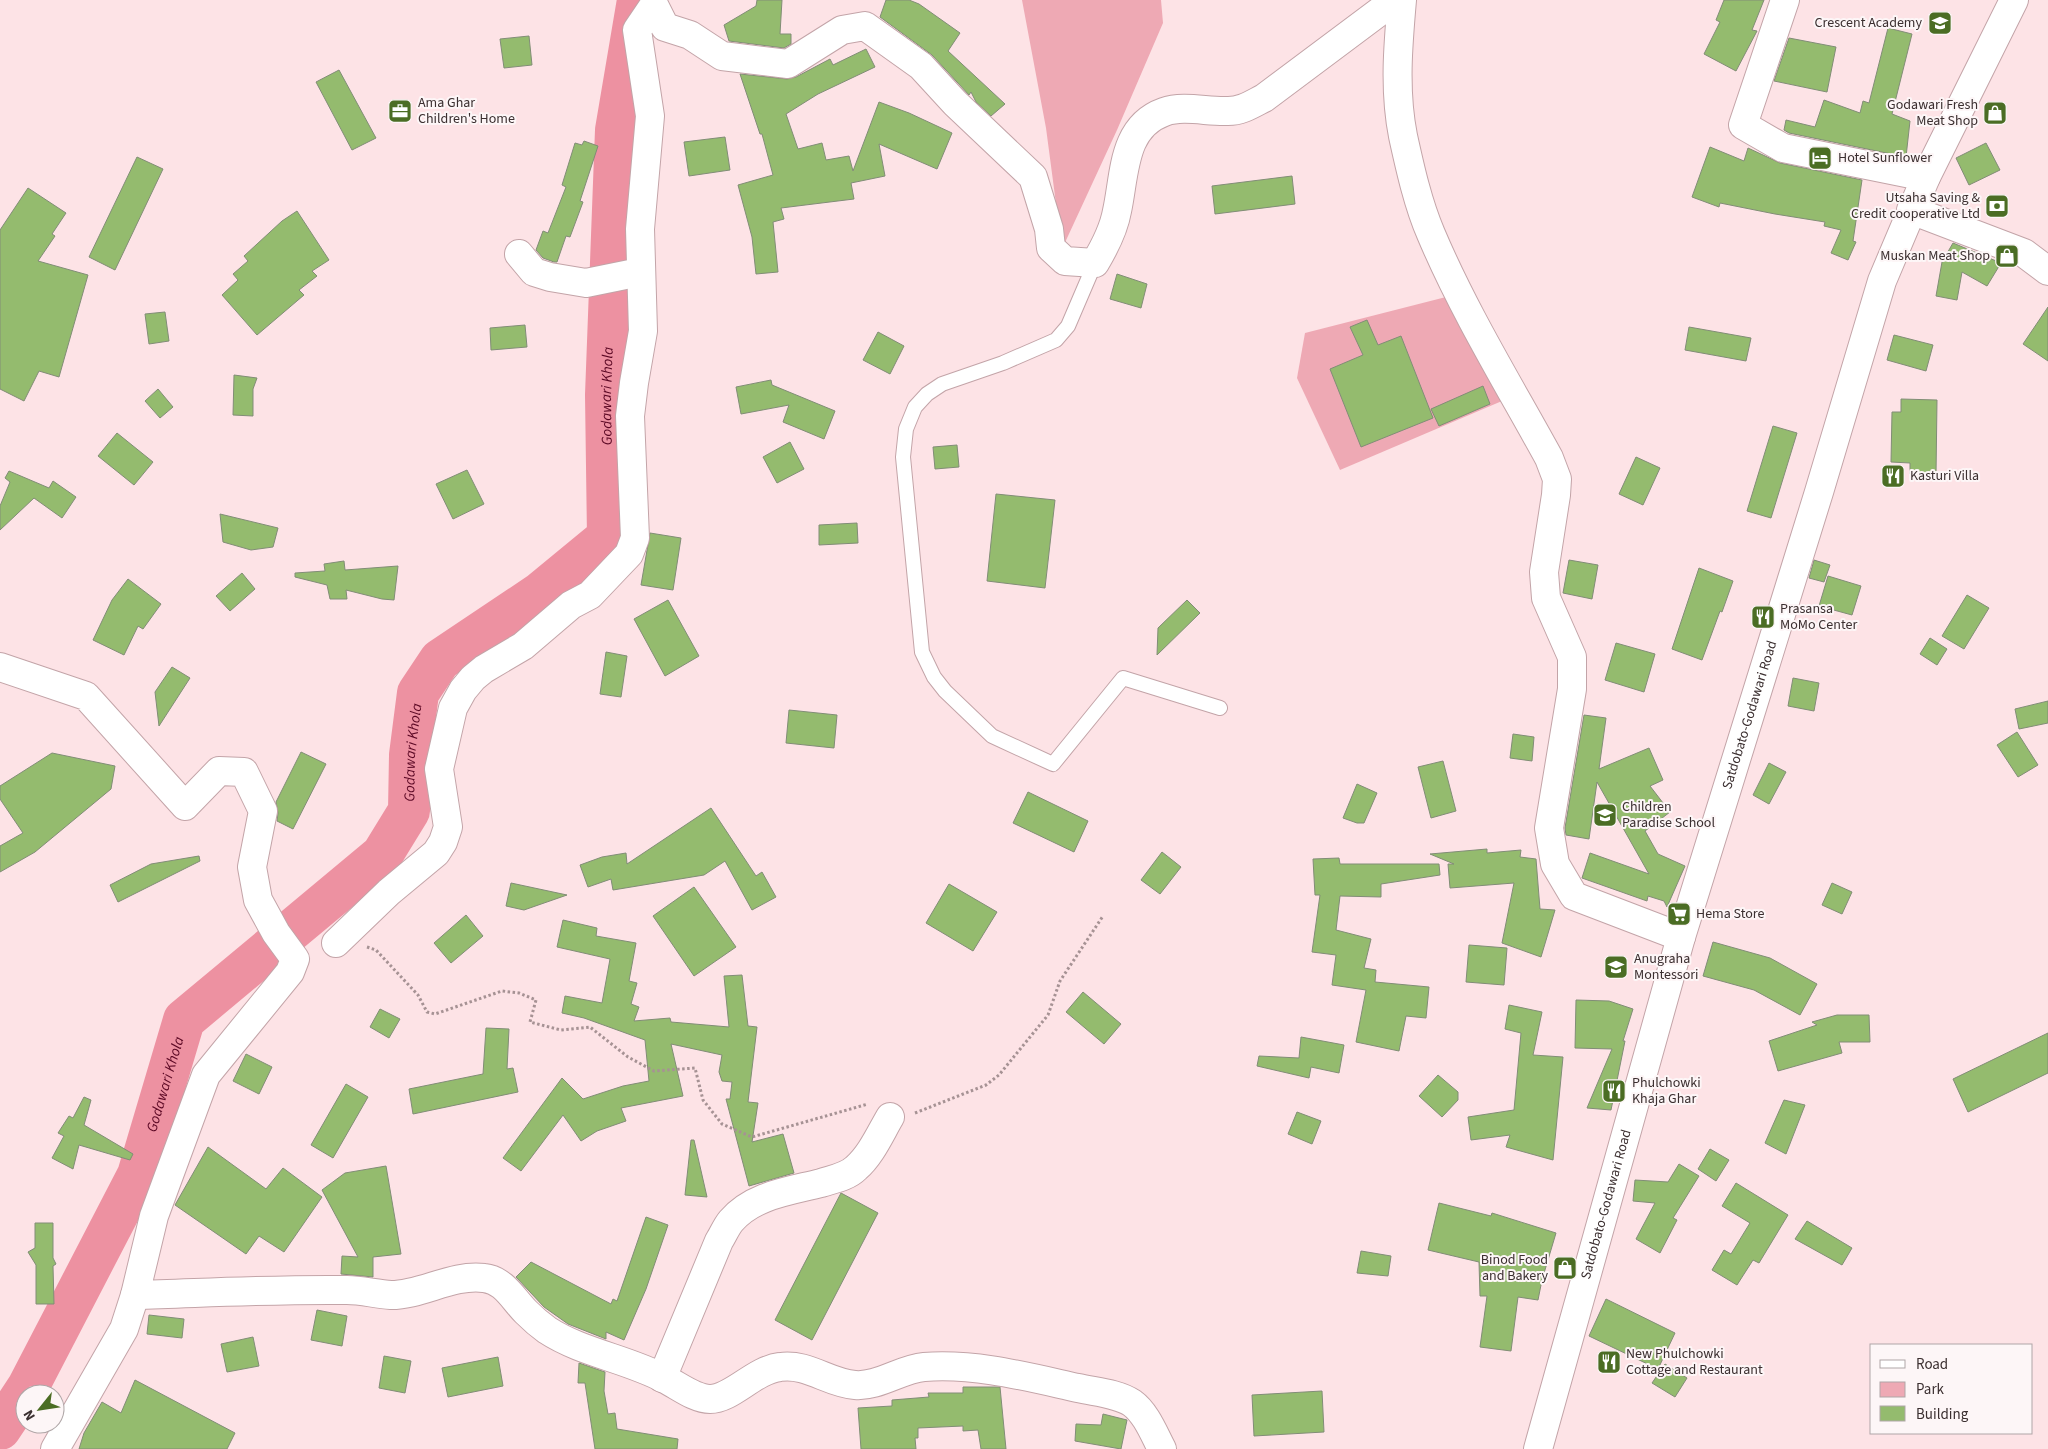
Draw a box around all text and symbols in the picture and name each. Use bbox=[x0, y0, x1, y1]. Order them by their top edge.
school or university icon: Crescent Academy bbox=[1927, 10, 1953, 36]
place label: Crescent Academy bbox=[1814, 13, 1922, 33]
place label: Ama Ghar Children's Home bbox=[418, 93, 515, 129]
place label: Godawari Fresh Meat Shop bbox=[1887, 95, 1978, 131]
office icon: Ama Ghar Children's Home bbox=[387, 98, 413, 124]
shop icon: Godawari Fresh Meat Shop bbox=[1982, 100, 2008, 126]
hotel icon: Hotel Sunflower bbox=[1807, 145, 1833, 171]
place label: Hotel Sunflower bbox=[1838, 148, 1932, 168]
place label: Utsaha Saving & Credit cooperative Ltd bbox=[1851, 188, 1980, 224]
bank icon: Utsaha Saving & Credit cooperative Ltd bbox=[1984, 193, 2010, 219]
shop icon: Muskan Meat Shop bbox=[1994, 243, 2020, 269]
place label: Muskan Meat Shop bbox=[1880, 246, 1990, 266]
water label: Godawari Khola bbox=[595, 346, 618, 445]
restaurant icon: Kasturi Villa bbox=[1880, 463, 1906, 489]
place label: Kasturi Villa bbox=[1910, 466, 1979, 486]
place label: Prasansa MoMo Center bbox=[1780, 599, 1857, 635]
restaurant icon: Prasansa MoMo Center bbox=[1750, 604, 1776, 630]
street label: Satdobato-Godawari Road bbox=[1717, 638, 1782, 792]
water label: Godawari Khola bbox=[399, 702, 427, 802]
place label: Children Paradise School bbox=[1622, 797, 1715, 833]
school or university icon: Children Paradise School bbox=[1592, 802, 1618, 828]
supermarket icon: Hema Store bbox=[1666, 901, 1692, 927]
place label: Hema Store bbox=[1696, 904, 1765, 924]
place label: Anugraha Montessori bbox=[1634, 949, 1699, 985]
school or university icon: Anugraha Montessori bbox=[1603, 954, 1629, 980]
water label: Godawari Khola bbox=[141, 1034, 189, 1134]
place label: Phulchowki Khaja Ghar bbox=[1632, 1073, 1701, 1109]
restaurant icon: Phulchowki Khaja Ghar bbox=[1601, 1078, 1627, 1104]
street label: Satdobato-Godawari Road bbox=[1576, 1127, 1637, 1282]
place label: Binod Food and Bakery bbox=[1481, 1250, 1548, 1286]
shop icon: Binod Food and Bakery bbox=[1552, 1255, 1578, 1281]
place label: New Phulchowki Cottage and Restaurant bbox=[1626, 1344, 1763, 1380]
legend bbox=[1870, 1344, 2033, 1434]
restaurant icon: New Phulchowki Cottage and Restaurant bbox=[1596, 1349, 1622, 1375]
text: Road bbox=[1916, 1354, 1948, 1375]
text: Park bbox=[1916, 1379, 1945, 1400]
north arrow bbox=[15, 1384, 65, 1434]
text: Building bbox=[1916, 1404, 1969, 1425]
text: N bbox=[19, 1406, 41, 1424]

